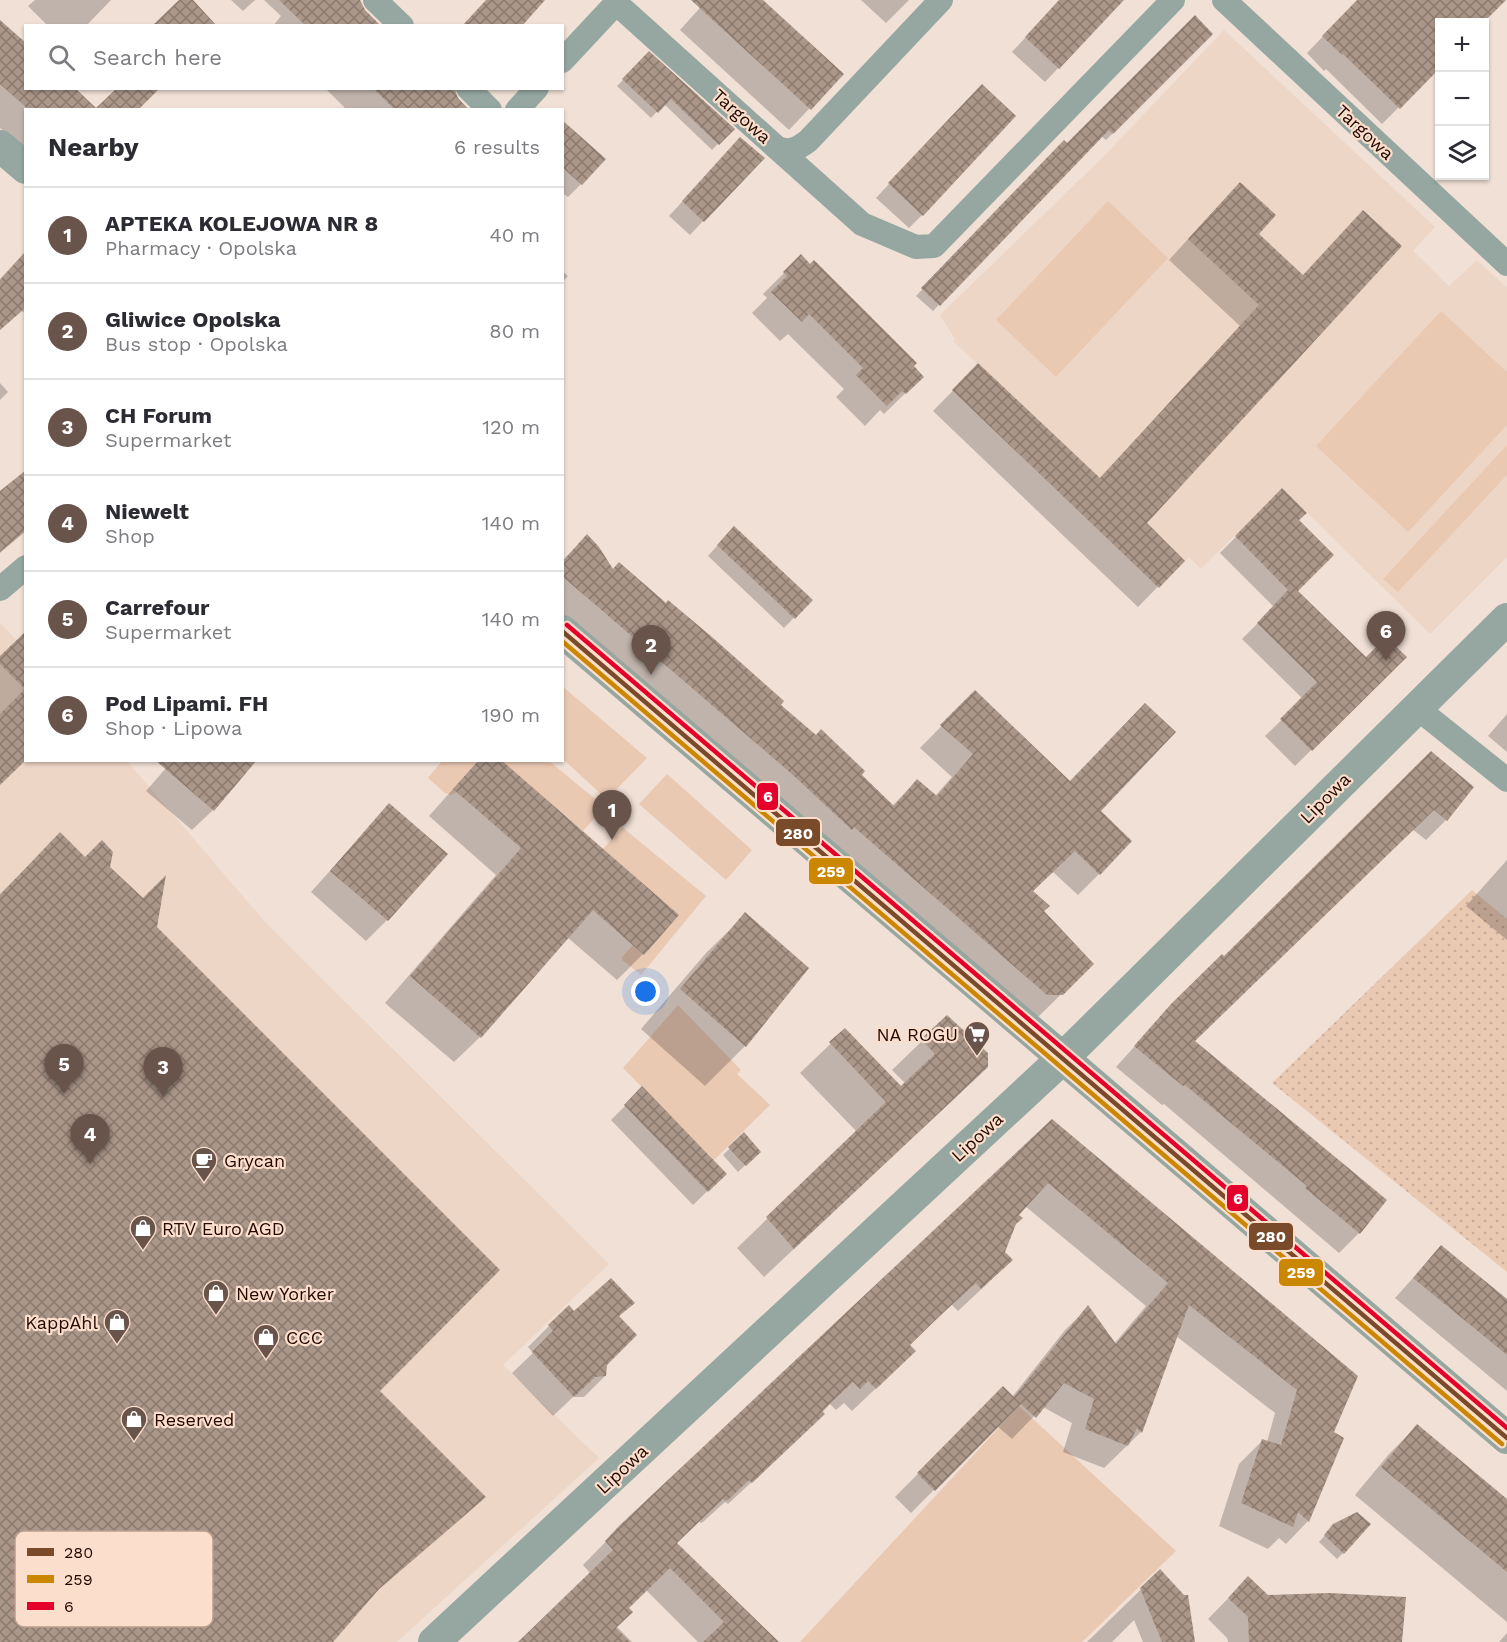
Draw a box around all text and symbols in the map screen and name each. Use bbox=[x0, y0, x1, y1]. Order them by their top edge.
map controls bbox=[1435, 18, 1489, 180]
button: + bbox=[1435, 18, 1489, 72]
search box bbox=[24, 24, 564, 90]
icon: search bbox=[45, 41, 78, 74]
text: Search here bbox=[93, 45, 222, 70]
button: − bbox=[1435, 72, 1489, 126]
street label: Targowa bbox=[708, 84, 776, 148]
street label: Targowa bbox=[1332, 100, 1398, 164]
button: layers bbox=[1435, 126, 1489, 180]
text: Nearby bbox=[48, 132, 139, 162]
text: 6 results bbox=[454, 135, 540, 159]
text: APTEKA KOLEJOWA NR 8 bbox=[105, 211, 378, 236]
text: 1 bbox=[63, 223, 72, 247]
text: 40 m bbox=[489, 223, 540, 247]
text: Pharmacy · Opolska bbox=[105, 236, 297, 260]
text: Gliwice Opolska bbox=[105, 307, 281, 332]
text: 2 bbox=[62, 319, 73, 343]
text: 80 m bbox=[489, 319, 540, 343]
text: Bus stop · Opolska bbox=[105, 332, 288, 356]
text: CH Forum bbox=[105, 403, 212, 428]
text: 3 bbox=[62, 415, 73, 439]
text: 120 m bbox=[482, 415, 540, 439]
text: Supermarket bbox=[105, 428, 231, 452]
text: Niewelt bbox=[105, 499, 189, 524]
text: 4 bbox=[61, 511, 74, 535]
text: 140 m bbox=[482, 511, 540, 535]
text: Shop bbox=[105, 524, 155, 548]
text: Carrefour bbox=[105, 595, 209, 620]
text: 5 bbox=[62, 607, 73, 631]
text: 140 m bbox=[482, 607, 540, 631]
pin: 6 bbox=[1366, 612, 1406, 661]
text: Supermarket bbox=[105, 620, 231, 644]
pin: 2 bbox=[632, 626, 670, 675]
text: Pod Lipami. FH bbox=[105, 691, 268, 716]
text: 6 bbox=[61, 703, 74, 727]
text: 190 m bbox=[482, 703, 540, 727]
text: Shop · Lipowa bbox=[105, 716, 242, 740]
street label: Lipowa bbox=[1296, 769, 1354, 827]
line badge: 6 bbox=[756, 782, 779, 811]
text: 6 bbox=[763, 787, 773, 806]
pin: 1 bbox=[592, 790, 632, 840]
line badge: 280 bbox=[775, 818, 821, 847]
text: 280 bbox=[783, 824, 813, 843]
line badge: 259 bbox=[808, 857, 854, 885]
text: 259 bbox=[817, 862, 845, 881]
your location bbox=[631, 977, 660, 1006]
supermarket icon: NA ROGU bbox=[962, 1019, 992, 1057]
place label: NA ROGU bbox=[876, 1024, 958, 1045]
pin: 5 bbox=[44, 1044, 84, 1094]
pin: 3 bbox=[144, 1048, 182, 1097]
street label: Lipowa bbox=[947, 1108, 1007, 1166]
pin: 4 bbox=[70, 1114, 110, 1164]
cafe icon: Grycan bbox=[189, 1145, 219, 1183]
place label: Grycan bbox=[224, 1150, 285, 1171]
line badge: 6 bbox=[1226, 1184, 1249, 1212]
text: 6 bbox=[1233, 1189, 1243, 1208]
shop icon: RTV Euro AGD bbox=[128, 1213, 158, 1251]
place label: RTV Euro AGD bbox=[162, 1218, 285, 1239]
line badge: 280 bbox=[1248, 1222, 1294, 1251]
text: 280 bbox=[1256, 1227, 1286, 1246]
line badge: 259 bbox=[1278, 1258, 1324, 1287]
text: 259 bbox=[1287, 1263, 1315, 1282]
shop icon: New Yorker bbox=[201, 1278, 231, 1316]
place label: New Yorker bbox=[236, 1283, 334, 1304]
shop icon: KappAhl bbox=[102, 1307, 132, 1345]
place label: KappAhl bbox=[25, 1312, 98, 1333]
shop icon: CCC bbox=[251, 1322, 281, 1360]
place label: CCC bbox=[286, 1327, 323, 1348]
shop icon: Reserved bbox=[119, 1404, 149, 1442]
place label: Reserved bbox=[154, 1409, 234, 1430]
street label: Lipowa bbox=[592, 1440, 652, 1498]
legend bbox=[15, 1531, 213, 1627]
text: 280 bbox=[64, 1543, 93, 1562]
text: 259 bbox=[64, 1570, 93, 1589]
text: 6 bbox=[64, 1597, 74, 1616]

